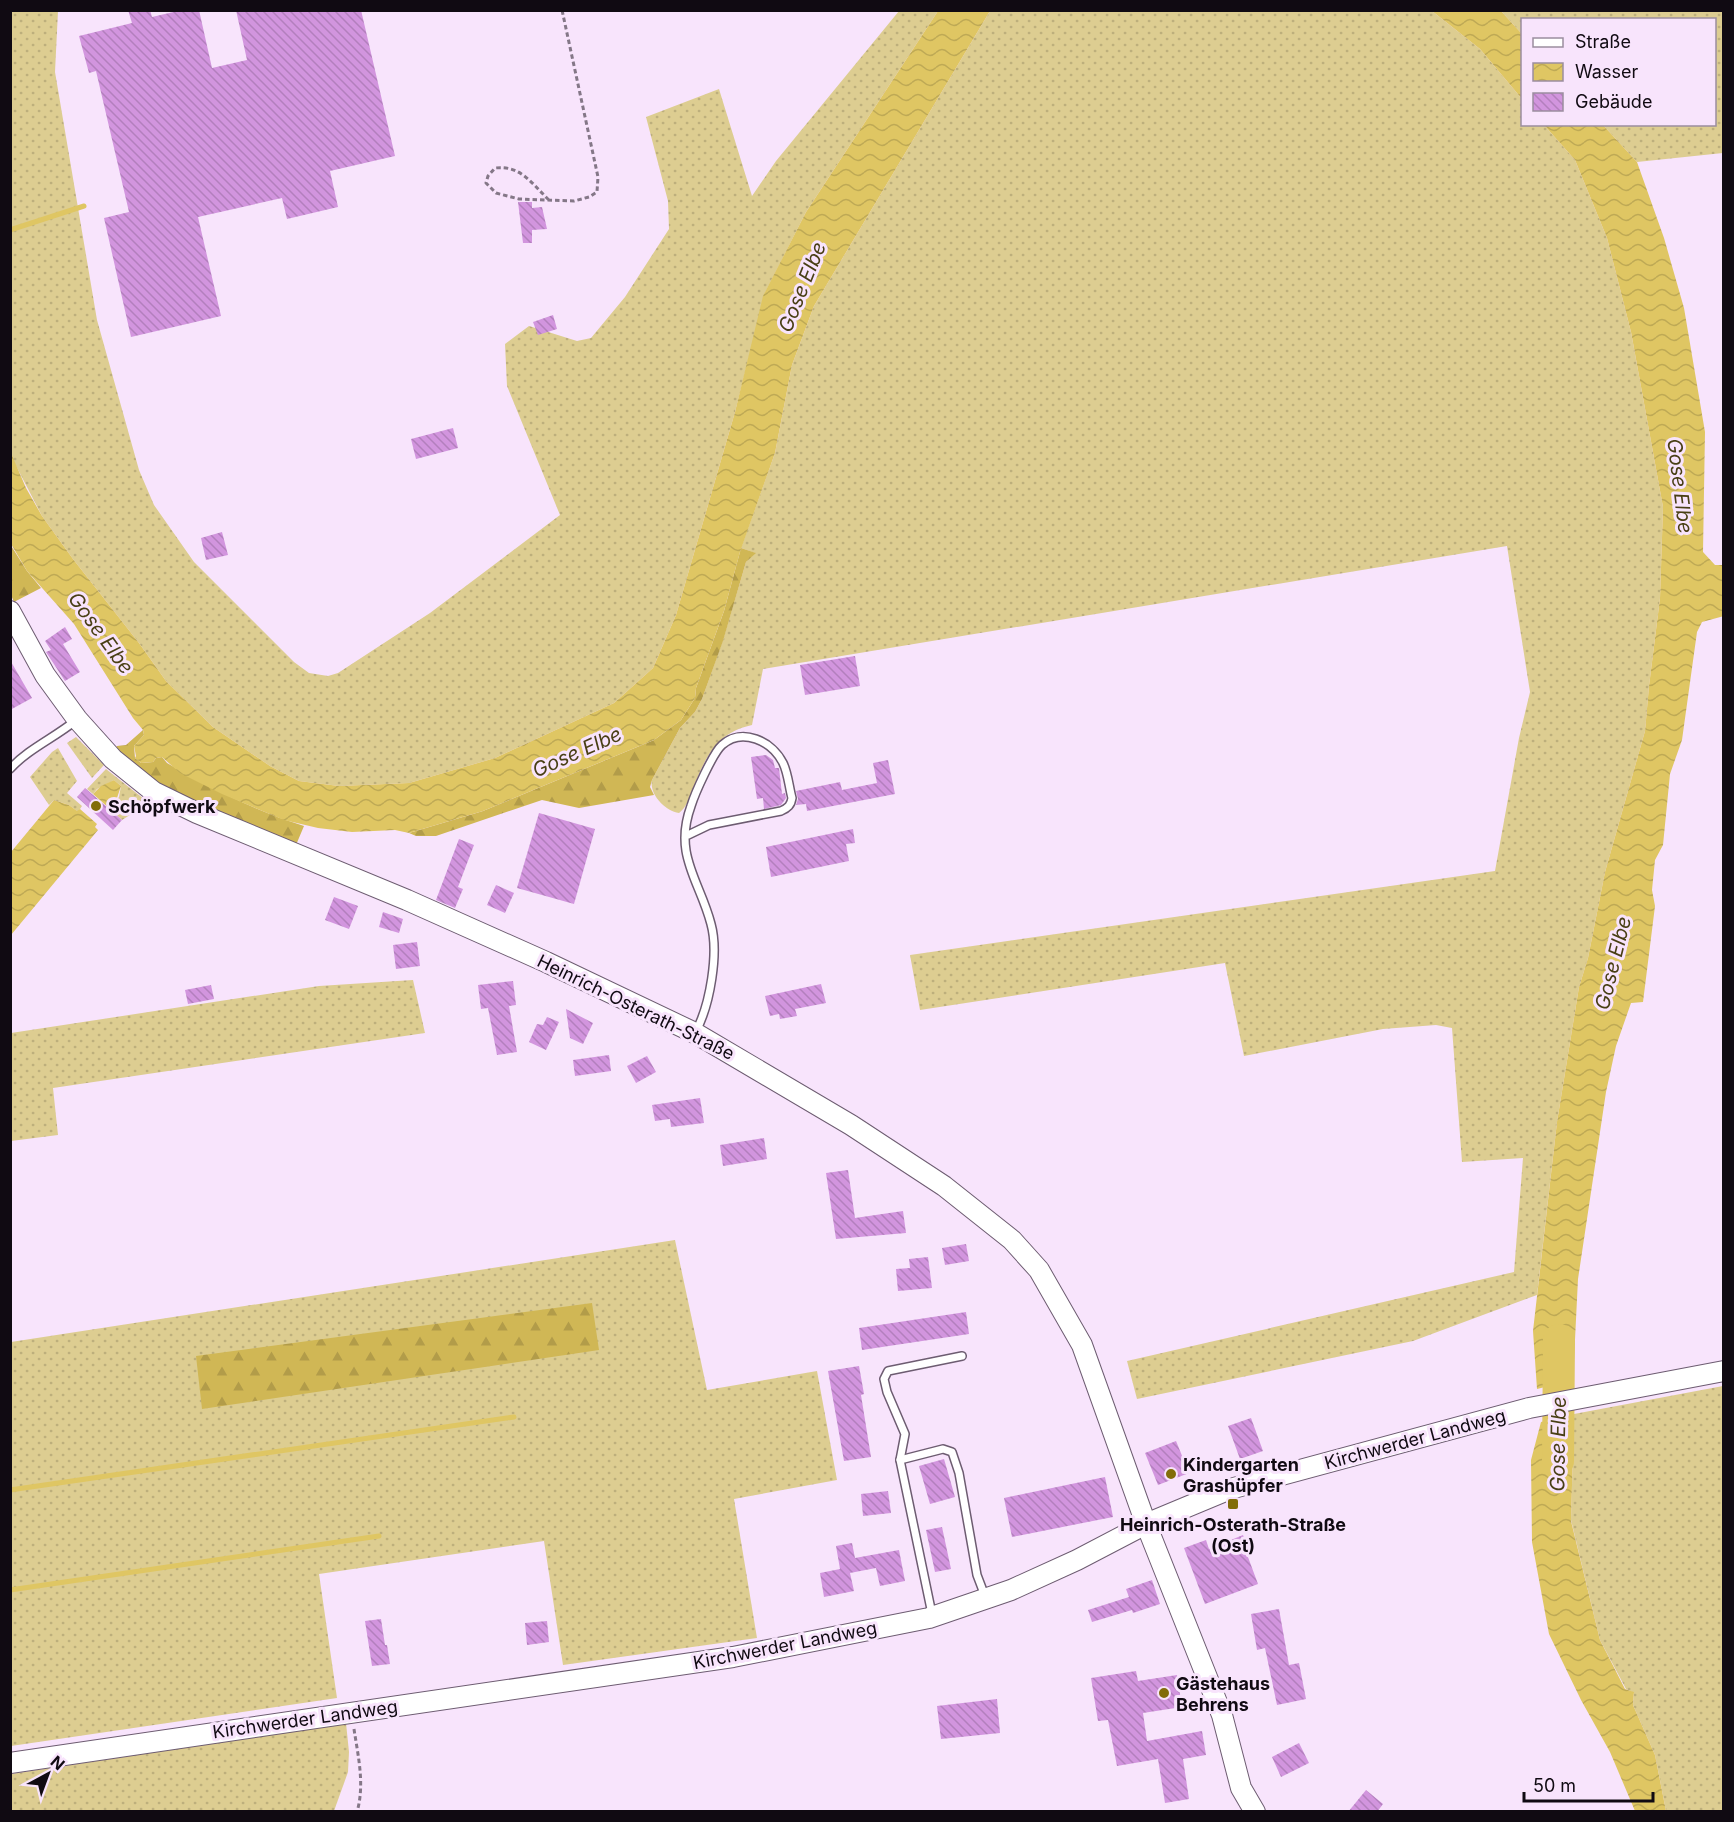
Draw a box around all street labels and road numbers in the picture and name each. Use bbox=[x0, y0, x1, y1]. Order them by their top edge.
street label: Heinrich-Osterath-Straße bbox=[534, 950, 738, 1064]
street label: Kirchwerder Landweg bbox=[1322, 1405, 1508, 1473]
street label: Kirchwerder Landweg bbox=[691, 1617, 879, 1673]
street label: Kirchwerder Landweg bbox=[211, 1696, 399, 1742]

